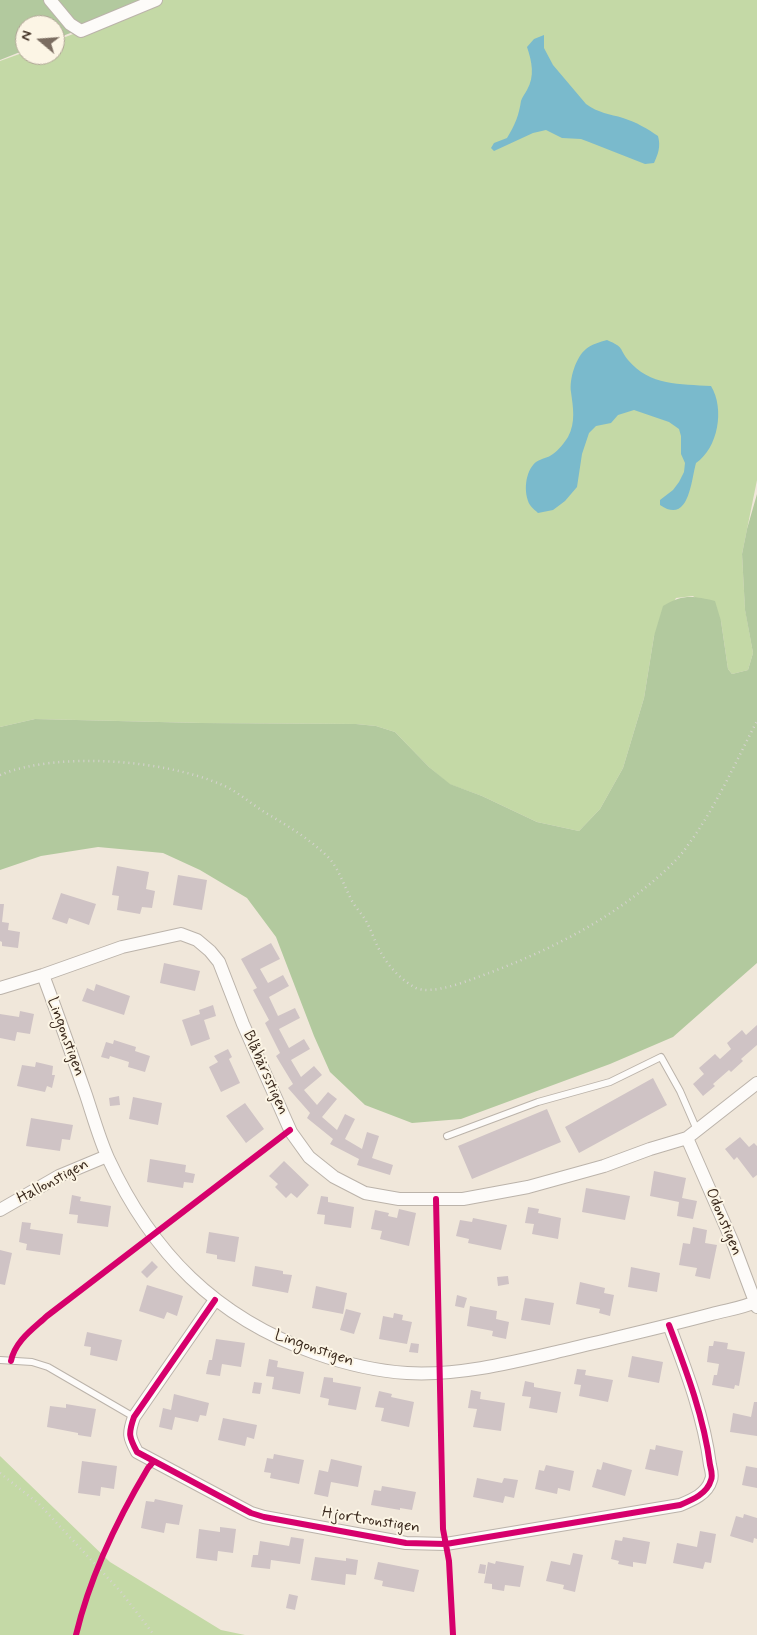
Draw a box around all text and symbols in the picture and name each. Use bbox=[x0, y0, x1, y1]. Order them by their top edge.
north arrow bbox=[15, 15, 65, 65]
text: N bbox=[17, 28, 37, 43]
street label: Lingonstigen bbox=[42, 995, 88, 1079]
street label: Blåbärsstigen bbox=[238, 1028, 292, 1118]
street label: Hallonstigen bbox=[14, 1155, 92, 1209]
street label: Odonstigen bbox=[700, 1185, 746, 1259]
street label: Lingonstigen bbox=[272, 1326, 356, 1372]
street label: Hjortronstigen bbox=[321, 1504, 421, 1538]

